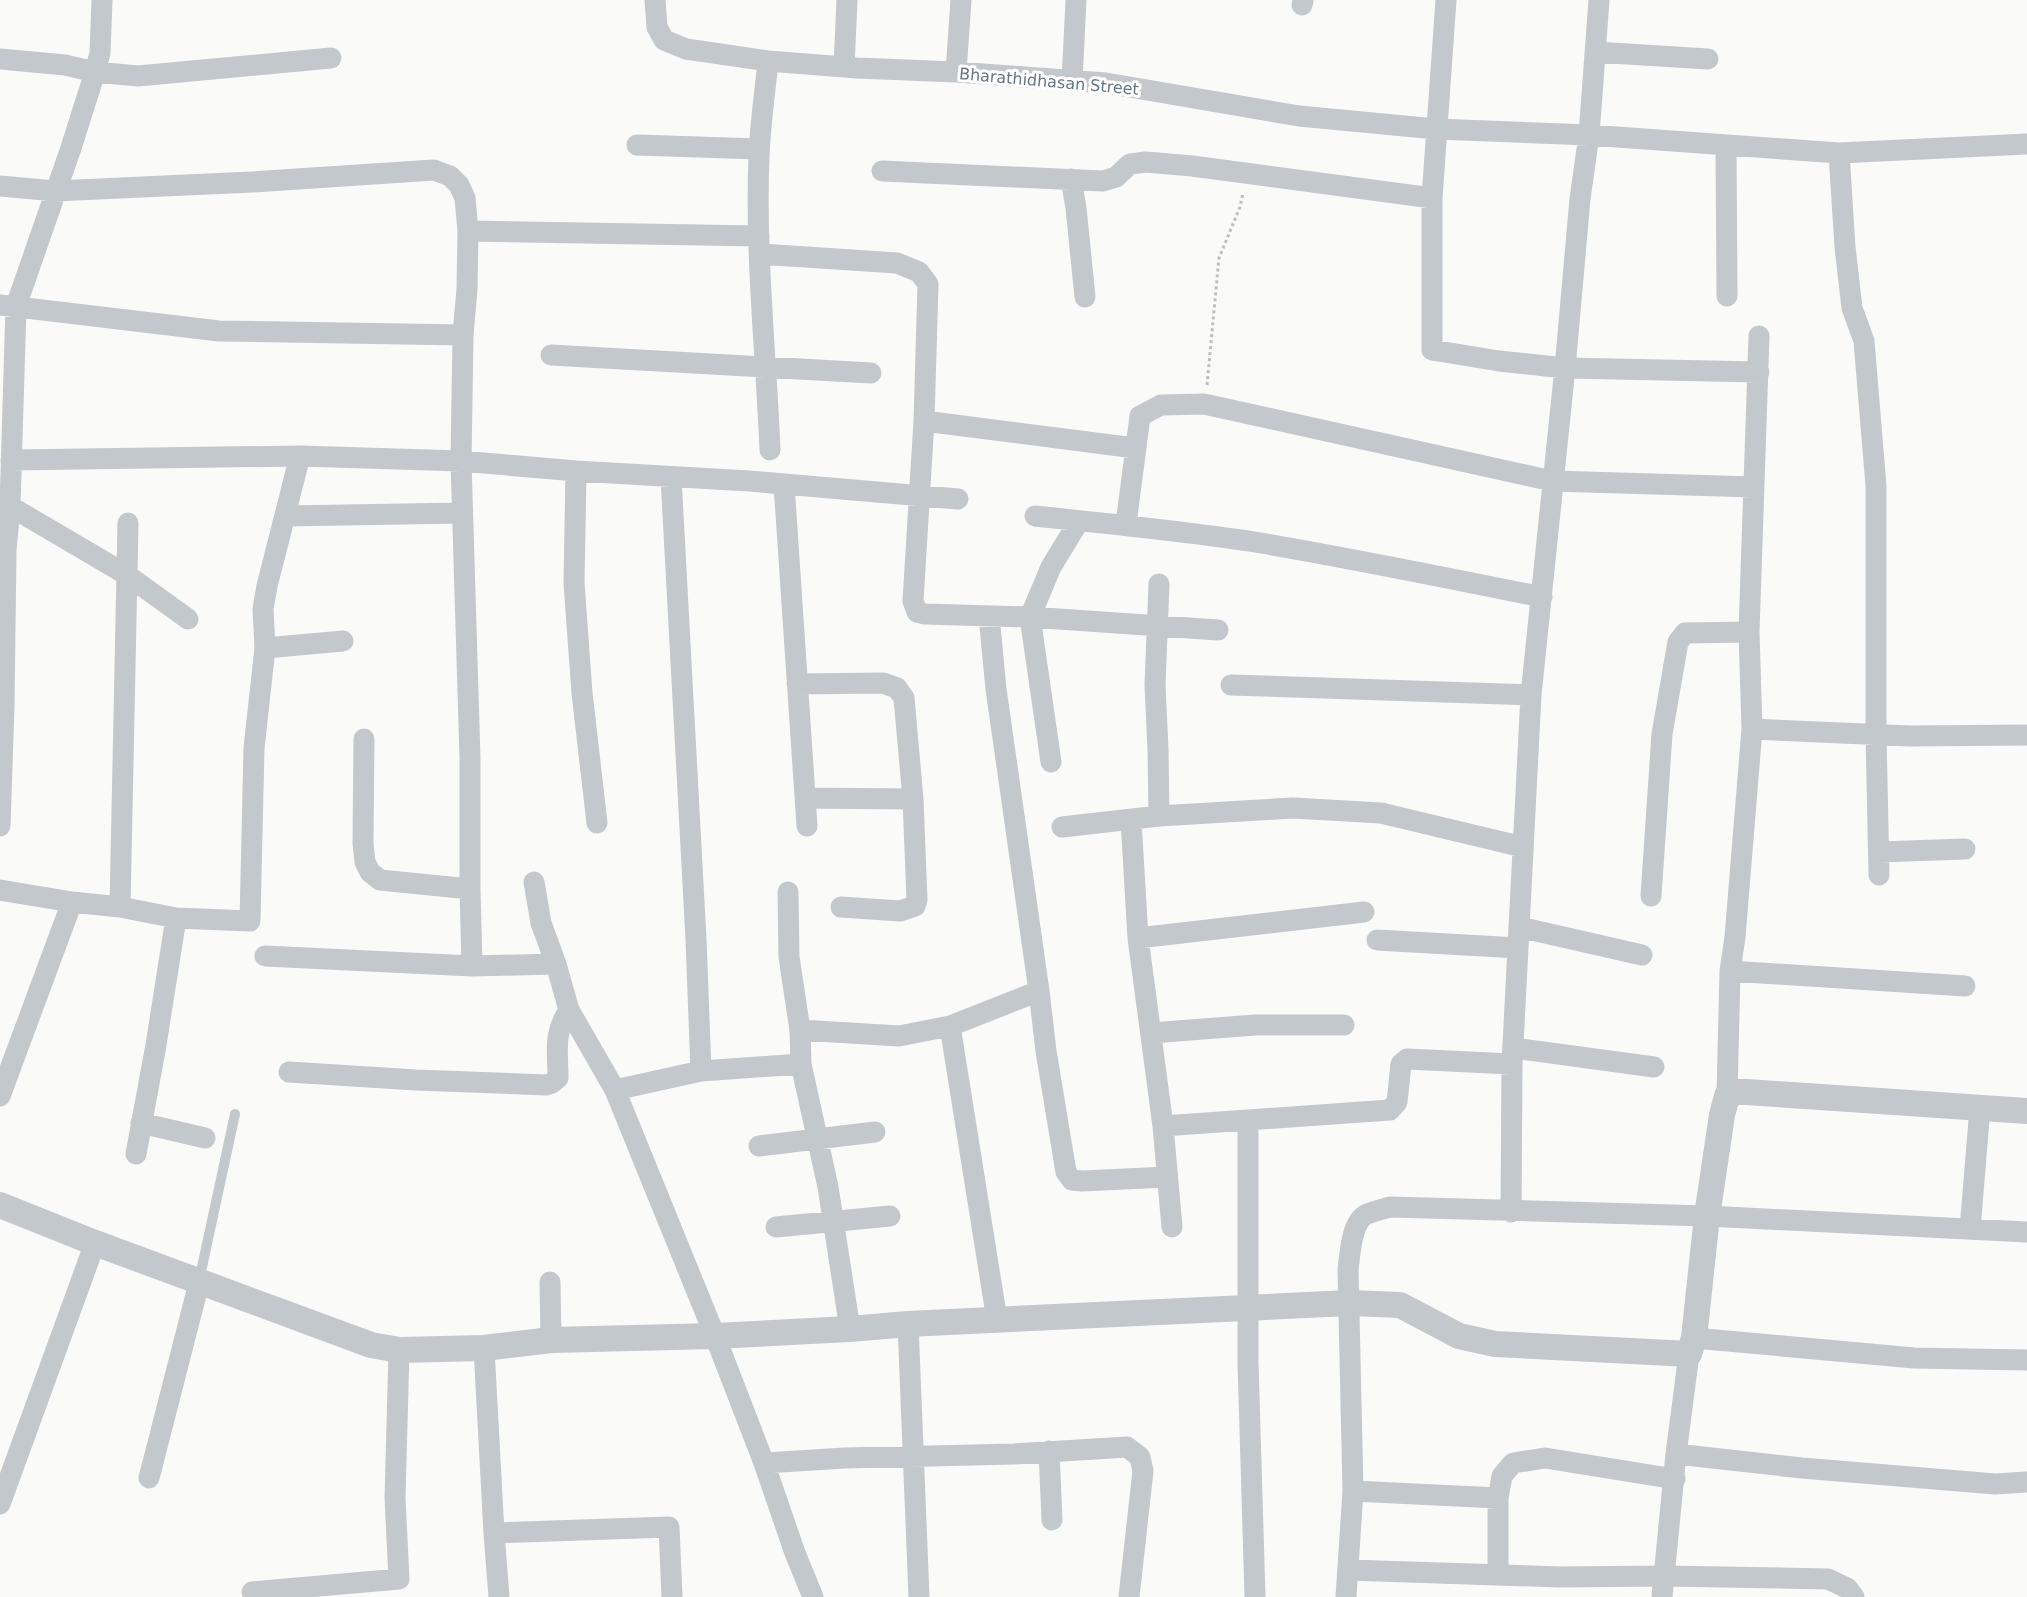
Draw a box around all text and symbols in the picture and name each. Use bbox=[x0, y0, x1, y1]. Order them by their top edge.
street label: Bharathidhasan Street bbox=[958, 64, 1140, 99]

